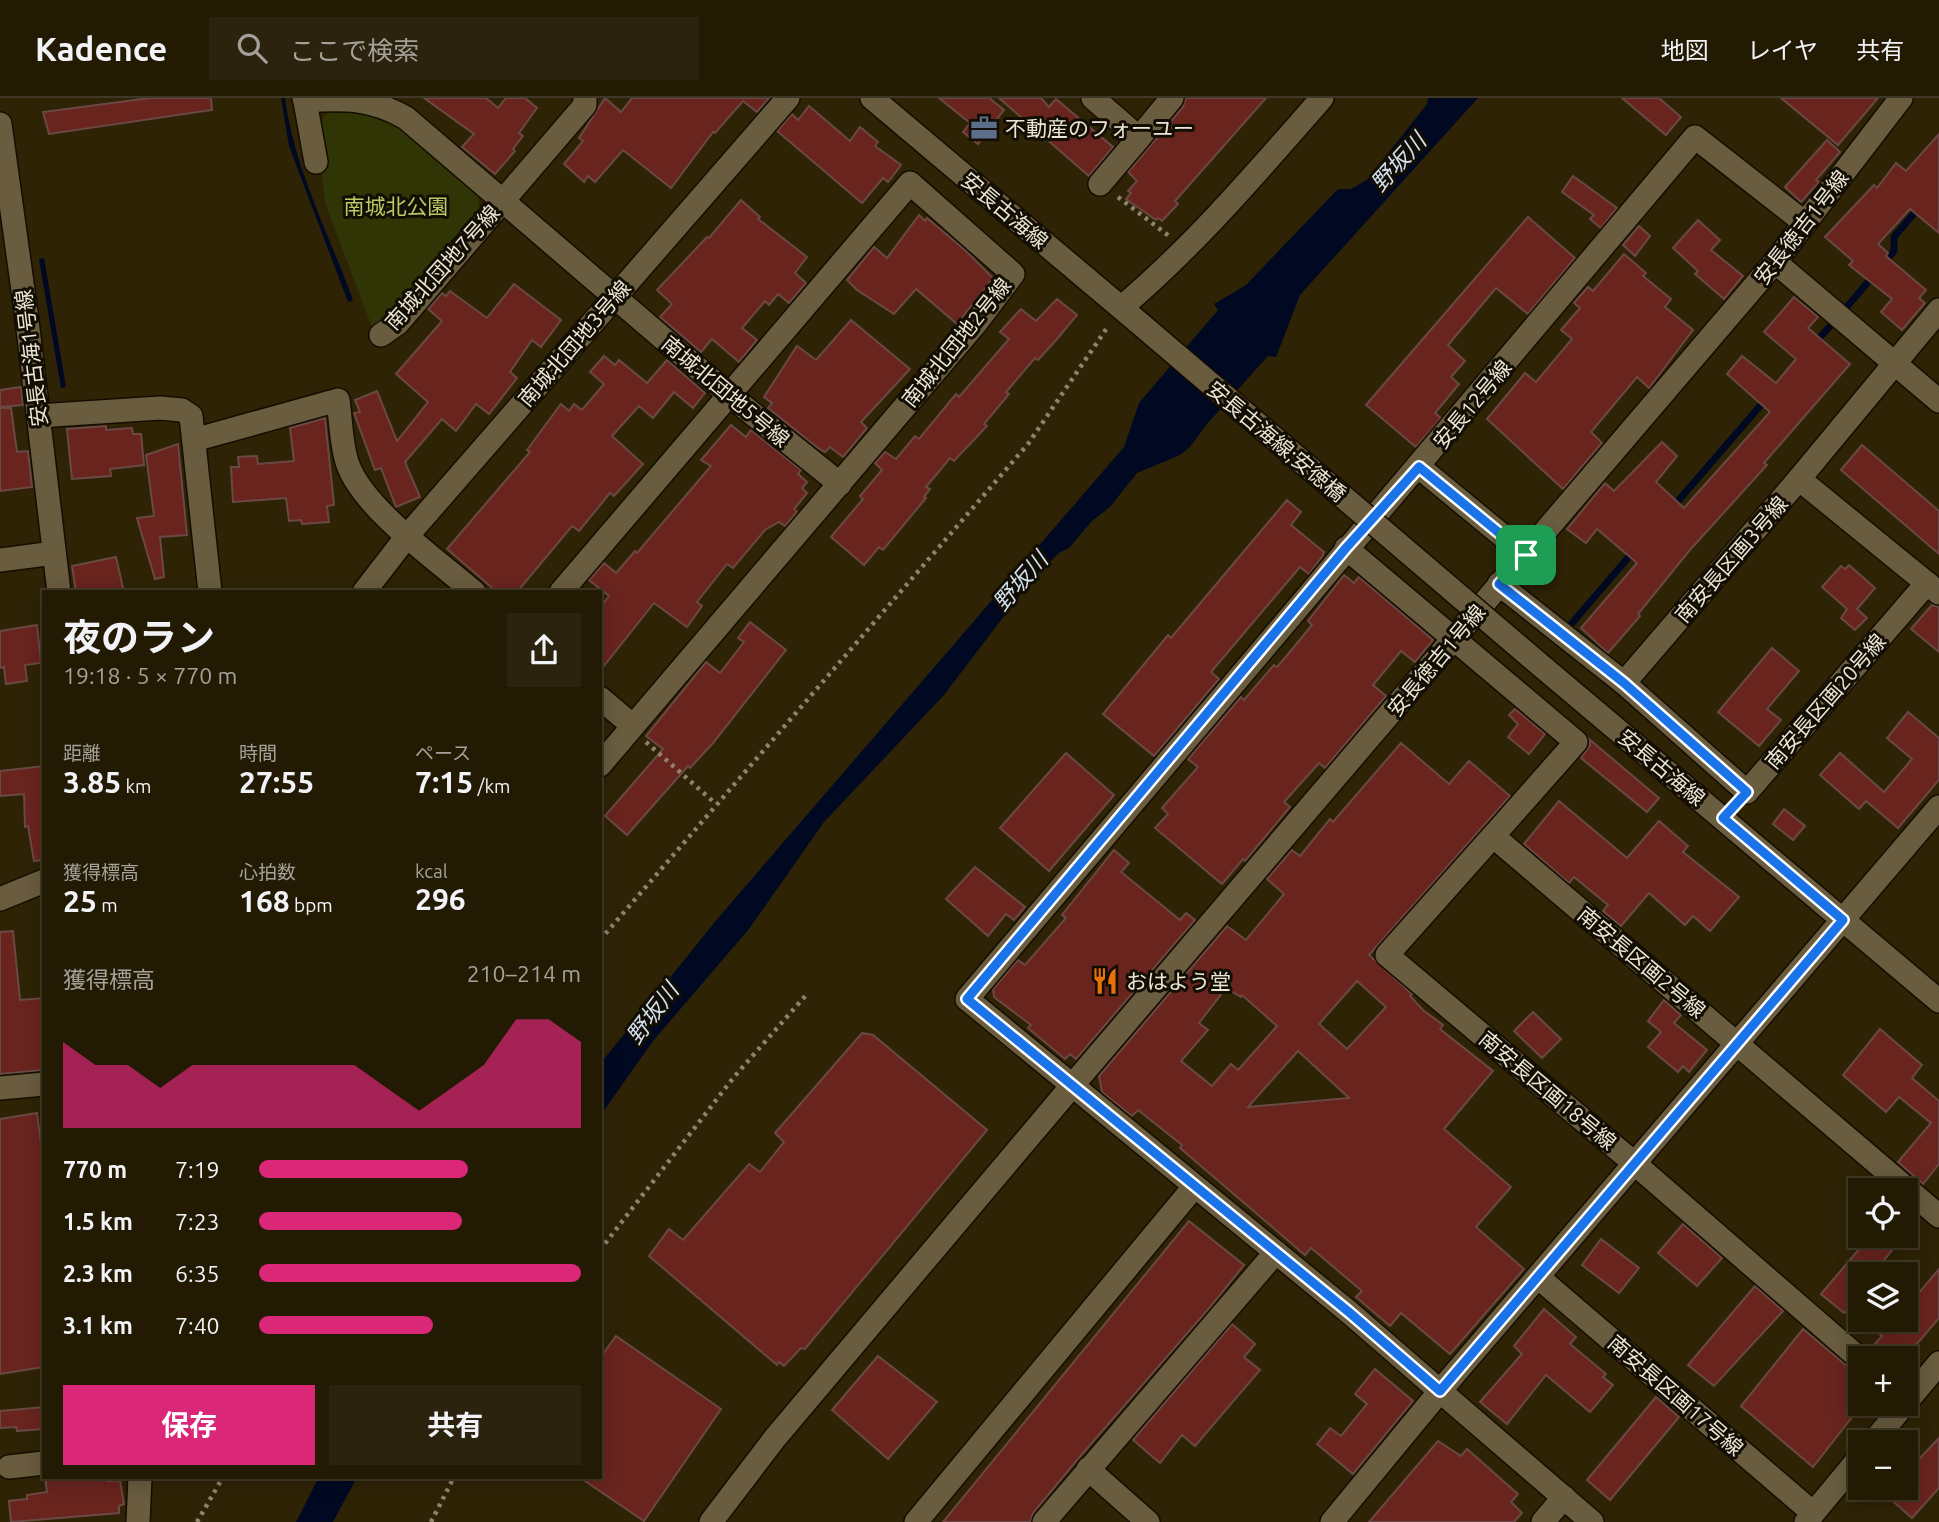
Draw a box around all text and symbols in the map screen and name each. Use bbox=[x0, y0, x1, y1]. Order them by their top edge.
search box bbox=[209, 17, 699, 80]
icon: search bbox=[233, 29, 271, 67]
text: Kadence bbox=[35, 30, 167, 67]
text: ここで検索 bbox=[289, 36, 419, 65]
text: 地図 bbox=[1661, 37, 1709, 64]
text: レイヤ bbox=[1747, 37, 1818, 64]
text: 共有 bbox=[1856, 37, 1904, 64]
office icon: 不動産のフォーユー bbox=[969, 113, 999, 143]
place label: 不動産のフォーユー bbox=[1005, 116, 1194, 140]
water label: 野坂川 bbox=[1366, 126, 1432, 196]
street label: 安長徳吉1号線 bbox=[1749, 165, 1853, 289]
street label: 安長古海線 bbox=[957, 167, 1053, 253]
park label: 南城北公園 bbox=[344, 194, 449, 218]
street label: 南城北団地7号線 bbox=[380, 200, 504, 334]
street label: 南城北団地2号線 bbox=[897, 273, 1015, 411]
street label: 南城北団地3号線 bbox=[513, 275, 635, 411]
street label: 安長古海1号線 bbox=[11, 288, 51, 428]
street label: 南城北団地5号線 bbox=[657, 331, 795, 451]
street label: 安長12号線 bbox=[1428, 355, 1516, 453]
street label: 安長古海線;安徳橋 bbox=[1203, 376, 1351, 506]
street label: 南安長区画3号線 bbox=[1670, 491, 1792, 627]
pin bbox=[1496, 525, 1556, 585]
icon: arrive bbox=[1507, 536, 1545, 574]
water label: 野坂川 bbox=[988, 544, 1054, 615]
street label: 安長徳吉1号線 bbox=[1383, 599, 1489, 721]
button: share bbox=[507, 613, 581, 687]
text: 夜のラン bbox=[63, 616, 215, 658]
street label: 南安長区画20号線 bbox=[1760, 629, 1890, 773]
text: 19:18 · 5 × 770 m bbox=[63, 663, 237, 688]
street label: 安長古海線 bbox=[1614, 724, 1710, 810]
text: 距離 bbox=[63, 742, 101, 764]
text: 時間 bbox=[239, 742, 277, 764]
text: ペース bbox=[415, 742, 471, 764]
text: 3.85 bbox=[63, 765, 121, 799]
text: 27:55 bbox=[239, 765, 314, 799]
text: 7:15 bbox=[415, 765, 473, 799]
text: km bbox=[121, 775, 151, 797]
text: /km bbox=[473, 775, 511, 797]
text: kcal bbox=[415, 860, 448, 882]
text: 獲得標高 bbox=[63, 861, 139, 883]
text: 心拍数 bbox=[239, 861, 296, 883]
text: 296 bbox=[415, 882, 466, 916]
text: 25 bbox=[63, 884, 97, 918]
text: 168 bbox=[239, 884, 290, 918]
text: m bbox=[97, 894, 118, 916]
text: bpm bbox=[290, 894, 333, 916]
street label: 南安長区画2号線 bbox=[1573, 902, 1711, 1022]
text: 210–214 m bbox=[467, 961, 581, 986]
restaurant icon: おはよう堂 bbox=[1090, 966, 1120, 996]
text: 獲得標高 bbox=[63, 967, 155, 992]
place label: おはよう堂 bbox=[1126, 969, 1231, 993]
water label: 野坂川 bbox=[621, 976, 685, 1048]
street label: 南安長区画18号線 bbox=[1475, 1026, 1621, 1154]
text: 770 m bbox=[63, 1157, 127, 1182]
text: 7:19 bbox=[175, 1157, 220, 1182]
map controls bbox=[1848, 1178, 1918, 1500]
button: locate bbox=[1848, 1178, 1918, 1248]
text: 1.5 km bbox=[63, 1209, 133, 1234]
text: 7:23 bbox=[175, 1209, 220, 1234]
text: 2.3 km bbox=[63, 1261, 133, 1286]
text: 6:35 bbox=[175, 1261, 220, 1286]
button: layers bbox=[1848, 1262, 1918, 1332]
text: 3.1 km bbox=[63, 1313, 133, 1338]
text: 7:40 bbox=[175, 1313, 220, 1338]
street label: 南安長区画17号線 bbox=[1604, 1330, 1748, 1460]
button: + bbox=[1848, 1346, 1918, 1416]
button: 保存 bbox=[63, 1385, 315, 1465]
button: 共有 bbox=[329, 1385, 581, 1465]
button: − bbox=[1848, 1430, 1918, 1500]

